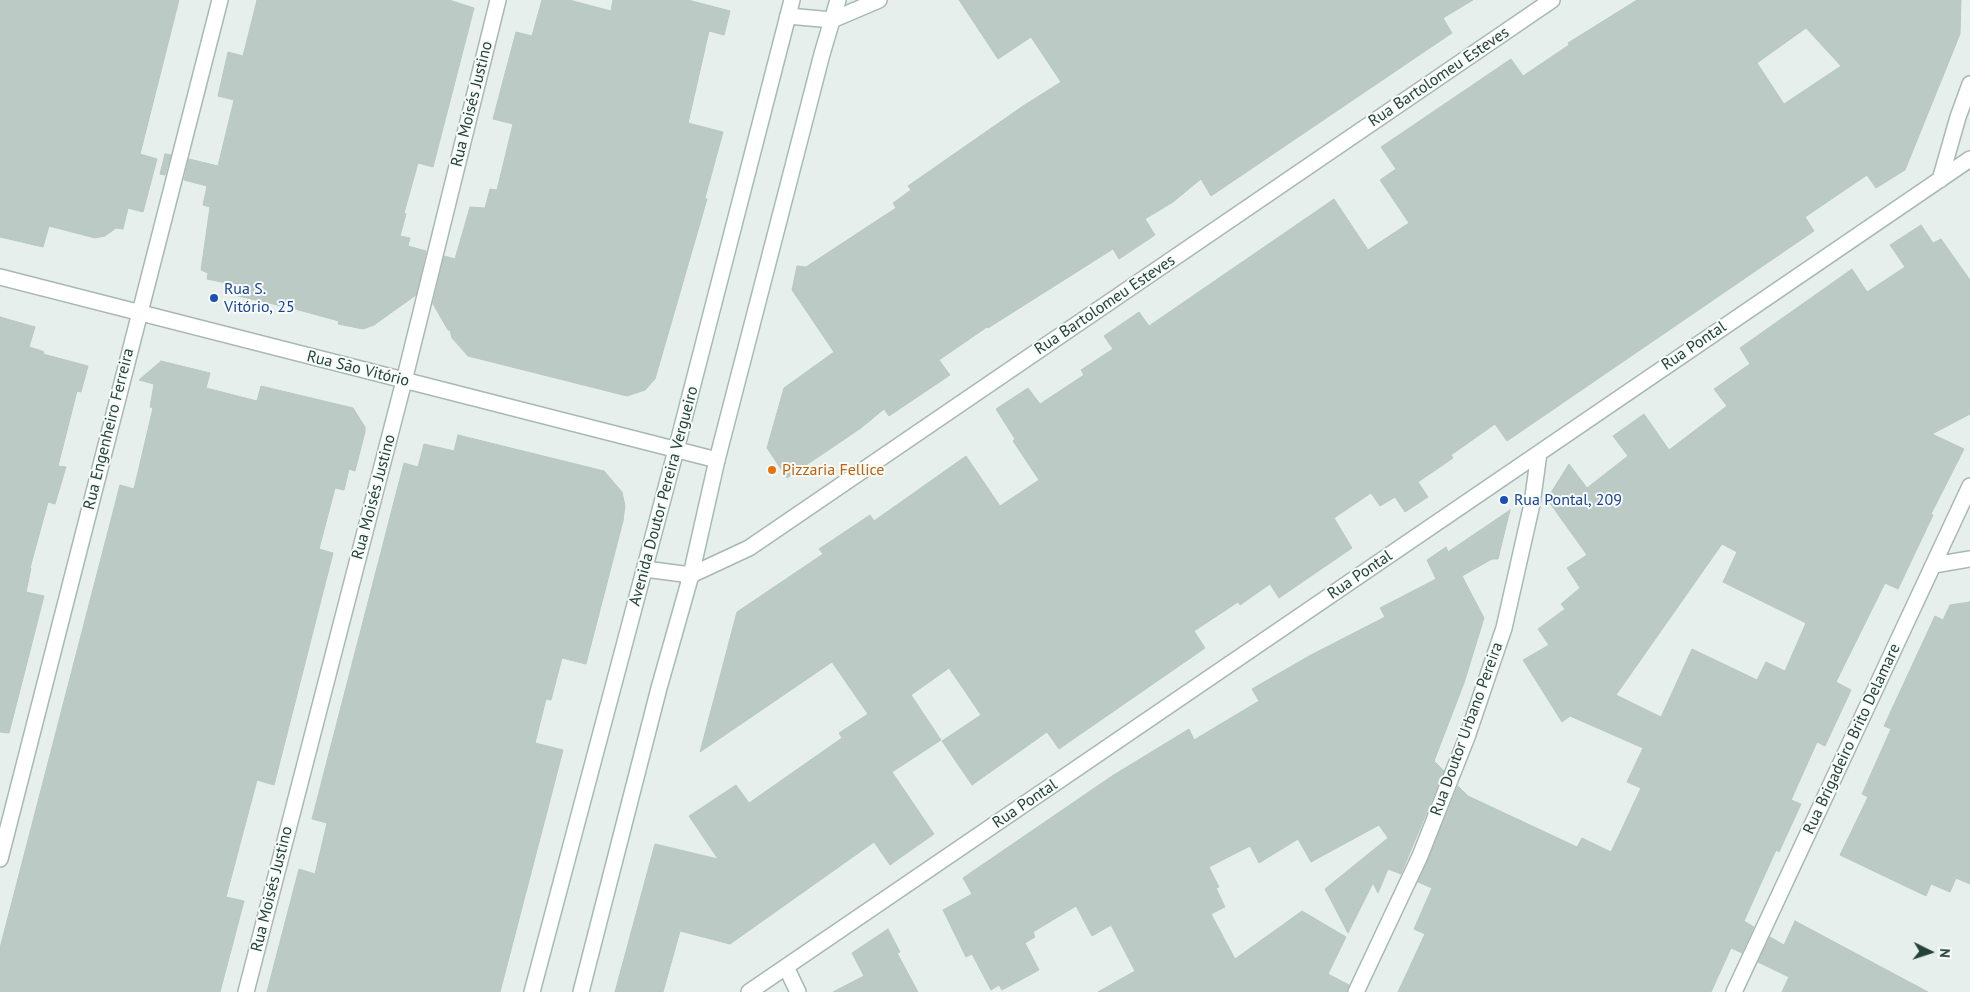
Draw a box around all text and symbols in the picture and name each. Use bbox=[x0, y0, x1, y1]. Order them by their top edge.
street label: Rua Bartolomeu Esteves bbox=[1365, 23, 1513, 131]
street label: Rua Moisés Justino bbox=[447, 39, 497, 169]
street label: Rua Bartolomeu Esteves bbox=[1031, 251, 1179, 359]
place label: Rua S. Vitório, 25 bbox=[224, 279, 295, 317]
marker: Rua S. Vitório, 25 bbox=[208, 292, 220, 304]
street label: Rua Pontal bbox=[1658, 317, 1730, 375]
street label: Rua Engenheiro Ferreira bbox=[80, 346, 138, 512]
street label: Rua São Vitório bbox=[305, 347, 411, 391]
street label: Avenida Doutor Pereira Vergueiro bbox=[625, 384, 703, 608]
street label: Rua Moisés Justino bbox=[348, 432, 400, 562]
place label: Pizzaria Fellice bbox=[782, 460, 884, 480]
marker: Pizzaria Fellice bbox=[766, 464, 778, 476]
place label: Rua Pontal, 209 bbox=[1514, 490, 1622, 510]
marker: Rua Pontal, 209 bbox=[1498, 494, 1510, 506]
street label: Rua Pontal bbox=[1324, 546, 1396, 604]
street label: Rua Doutor Urbano Pereira bbox=[1427, 640, 1507, 818]
street label: Rua Brigadeiro Brito Delamare bbox=[1799, 641, 1905, 837]
street label: Rua Pontal bbox=[989, 775, 1061, 833]
street label: Rua Moisés Justino bbox=[247, 824, 297, 954]
north arrow bbox=[1905, 927, 1955, 977]
text: N bbox=[1936, 948, 1954, 958]

